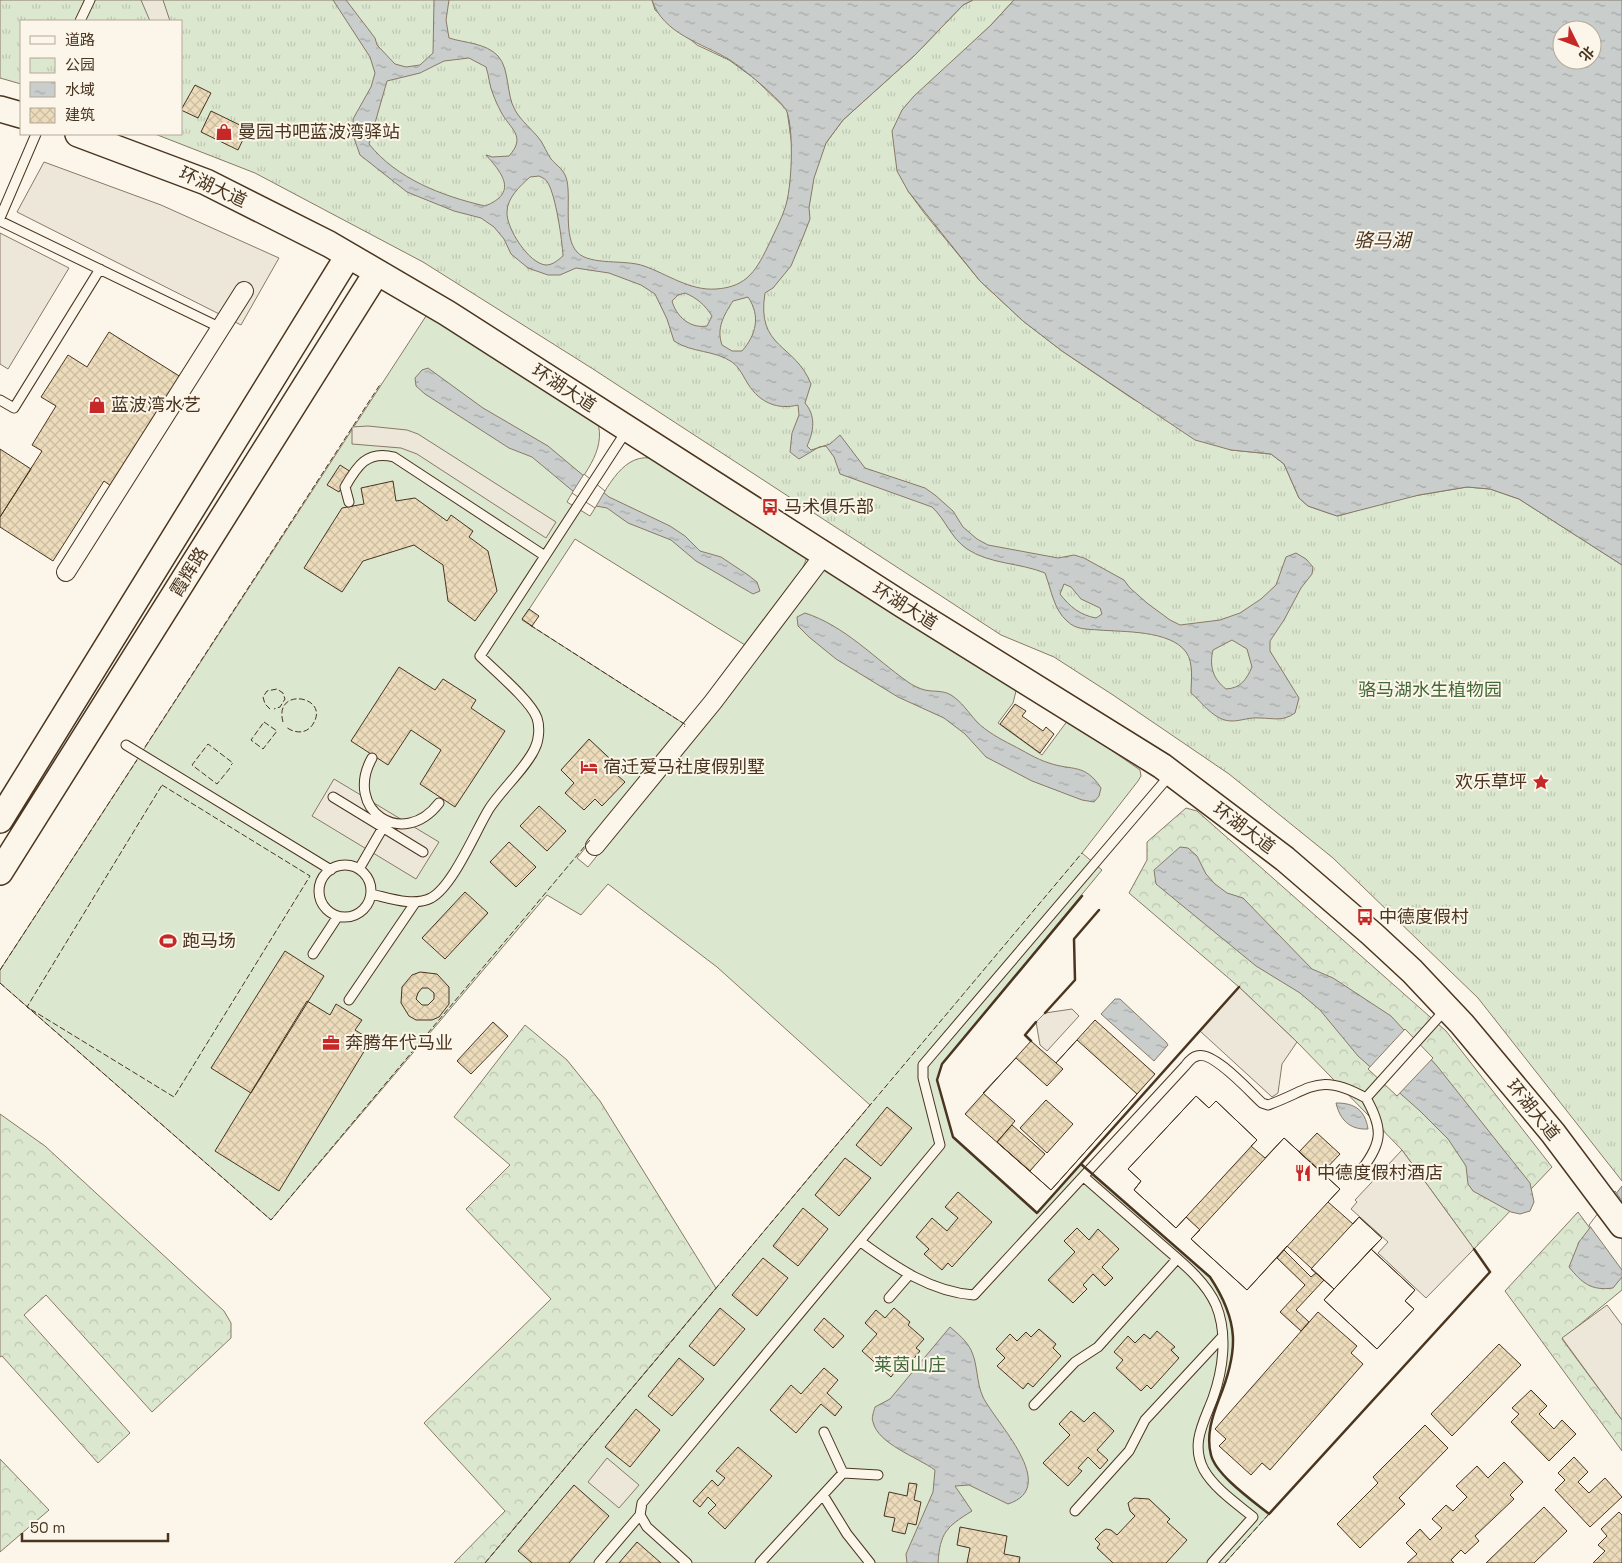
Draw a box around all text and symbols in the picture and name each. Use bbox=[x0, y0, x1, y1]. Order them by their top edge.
legend bbox=[20, 20, 182, 135]
north arrow bbox=[1552, 20, 1602, 70]
text: 道路 bbox=[65, 30, 95, 49]
text: 北 bbox=[1575, 42, 1598, 65]
text: 公园 bbox=[65, 55, 95, 74]
text: 水域 bbox=[65, 80, 95, 99]
text: 建筑 bbox=[65, 105, 95, 124]
place label: 曼园书吧蓝波湾驿站 bbox=[238, 120, 400, 143]
shop icon: 曼园书吧蓝波湾驿站 bbox=[214, 122, 234, 142]
street label: 环湖大道 bbox=[176, 161, 251, 212]
water label: 骆马湖 bbox=[1353, 228, 1413, 253]
street label: 环湖大道 bbox=[528, 358, 601, 417]
place label: 蓝波湾水艺 bbox=[111, 393, 201, 416]
shop icon: 蓝波湾水艺 bbox=[87, 395, 107, 415]
place label: 马术俱乐部 bbox=[784, 495, 874, 518]
bus stop icon: 马术俱乐部 bbox=[760, 497, 780, 517]
street label: 霞辉路 bbox=[165, 543, 213, 601]
street label: 环湖大道 bbox=[869, 577, 942, 634]
park label: 骆马湖水生植物园 bbox=[1358, 678, 1502, 701]
place label: 宿迁爱马社度假别墅 bbox=[603, 755, 765, 778]
hotel icon: 宿迁爱马社度假别墅 bbox=[579, 757, 599, 777]
place label: 欢乐草坪 bbox=[1455, 770, 1527, 793]
place icon: 欢乐草坪 bbox=[1531, 772, 1551, 792]
street label: 环湖大道 bbox=[1209, 797, 1280, 858]
place label: 中德度假村 bbox=[1379, 905, 1469, 928]
bus stop icon: 中德度假村 bbox=[1355, 907, 1375, 927]
place label: 跑马场 bbox=[182, 929, 236, 952]
sports icon: 跑马场 bbox=[158, 931, 178, 951]
place label: 奔腾年代马业 bbox=[345, 1031, 453, 1054]
office icon: 奔腾年代马业 bbox=[321, 1033, 341, 1053]
street label: 环湖大道 bbox=[1502, 1074, 1565, 1145]
place label: 中德度假村酒店 bbox=[1317, 1161, 1443, 1184]
restaurant icon: 中德度假村酒店 bbox=[1293, 1163, 1313, 1183]
park label: 莱茵山庄 bbox=[874, 1353, 946, 1376]
scale bar bbox=[22, 1510, 169, 1542]
text: 50 m bbox=[30, 1518, 65, 1537]

